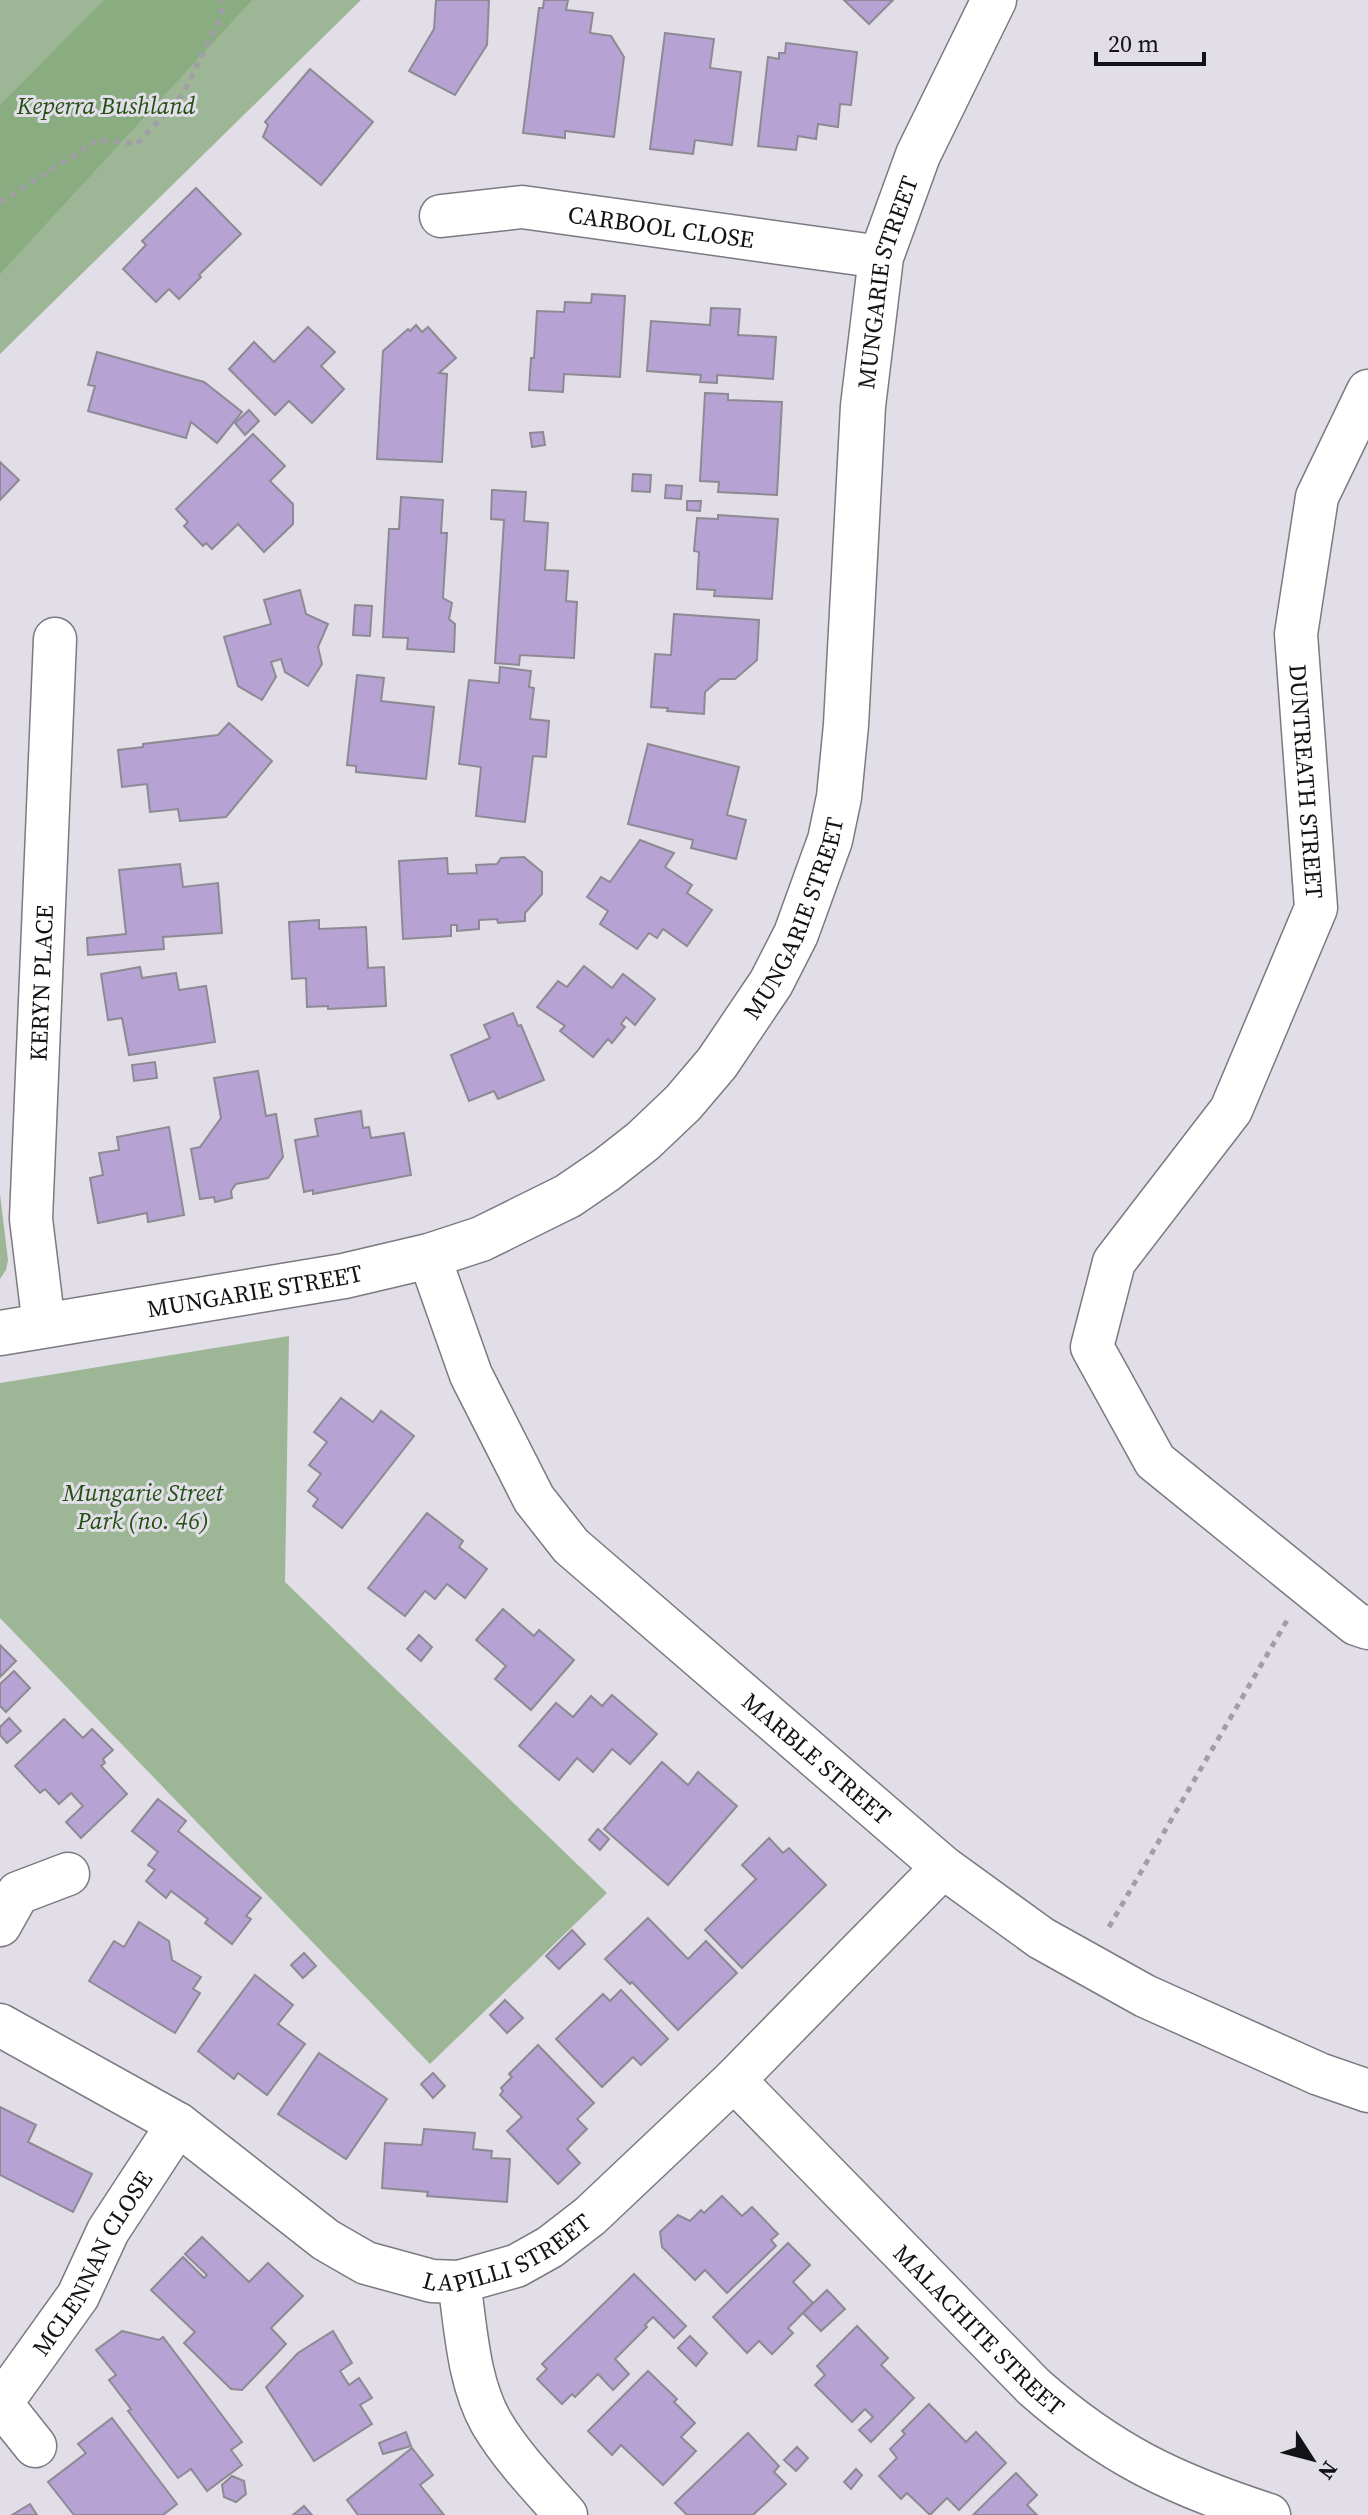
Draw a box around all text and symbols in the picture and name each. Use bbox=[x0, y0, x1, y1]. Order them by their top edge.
scale bar bbox=[1096, 16, 1204, 66]
text: 20 m bbox=[1108, 27, 1159, 60]
park label: Keperra Bushland bbox=[16, 89, 196, 122]
street label: MUNGARIE STREET bbox=[849, 171, 926, 391]
street label: CARBOOL CLOSE bbox=[566, 197, 756, 256]
street label: DUNTREATH STREET bbox=[1282, 663, 1332, 900]
street label: MUNGARIE STREET bbox=[735, 814, 851, 1025]
street label: KERYN PLACE bbox=[21, 904, 60, 1062]
street label: MUNGARIE STREET bbox=[144, 1256, 366, 1325]
park label: Mungarie Street Park (no. 46) bbox=[62, 1476, 224, 1537]
street label: MARBLE STREET bbox=[735, 1685, 899, 1832]
street label: MCLENNAN CLOSE bbox=[24, 2164, 160, 2362]
street label: LAPILLI STREET bbox=[419, 2205, 598, 2299]
street label: MALACHITE STREET bbox=[886, 2237, 1072, 2423]
north arrow bbox=[1272, 2419, 1352, 2499]
text: N bbox=[1311, 2455, 1345, 2486]

